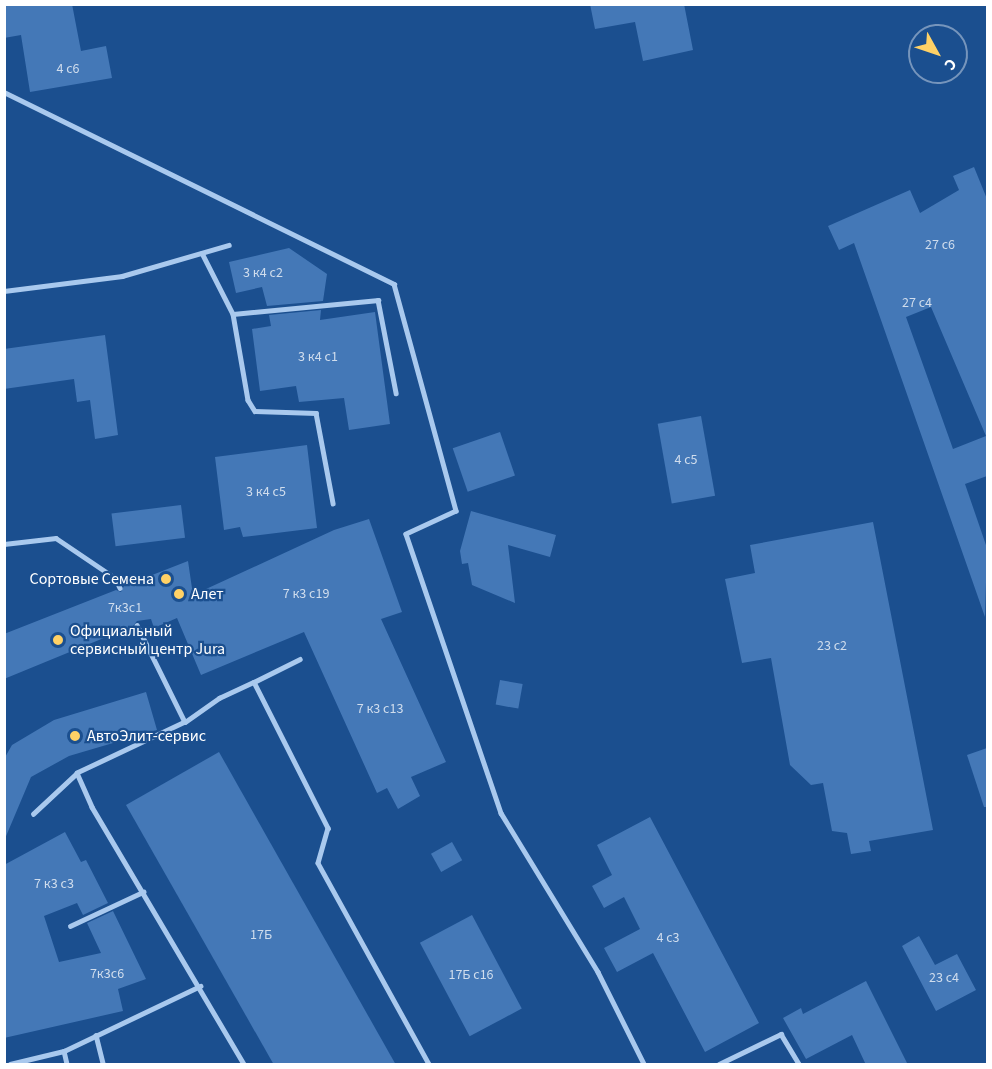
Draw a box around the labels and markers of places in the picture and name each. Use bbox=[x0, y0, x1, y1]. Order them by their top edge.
place label: Сортовые Семена bbox=[30, 569, 154, 589]
marker: Сортовые Семена bbox=[159, 572, 173, 586]
place label: Алет bbox=[191, 584, 224, 604]
marker: Алет bbox=[172, 587, 186, 601]
place label: Официальный сервисный центр Jura bbox=[70, 621, 225, 659]
marker: Официальный сервисный центр Jura bbox=[51, 633, 65, 647]
place label: АвтоЭлит-сервис bbox=[87, 726, 206, 746]
marker: АвтоЭлит-сервис bbox=[68, 729, 82, 743]

